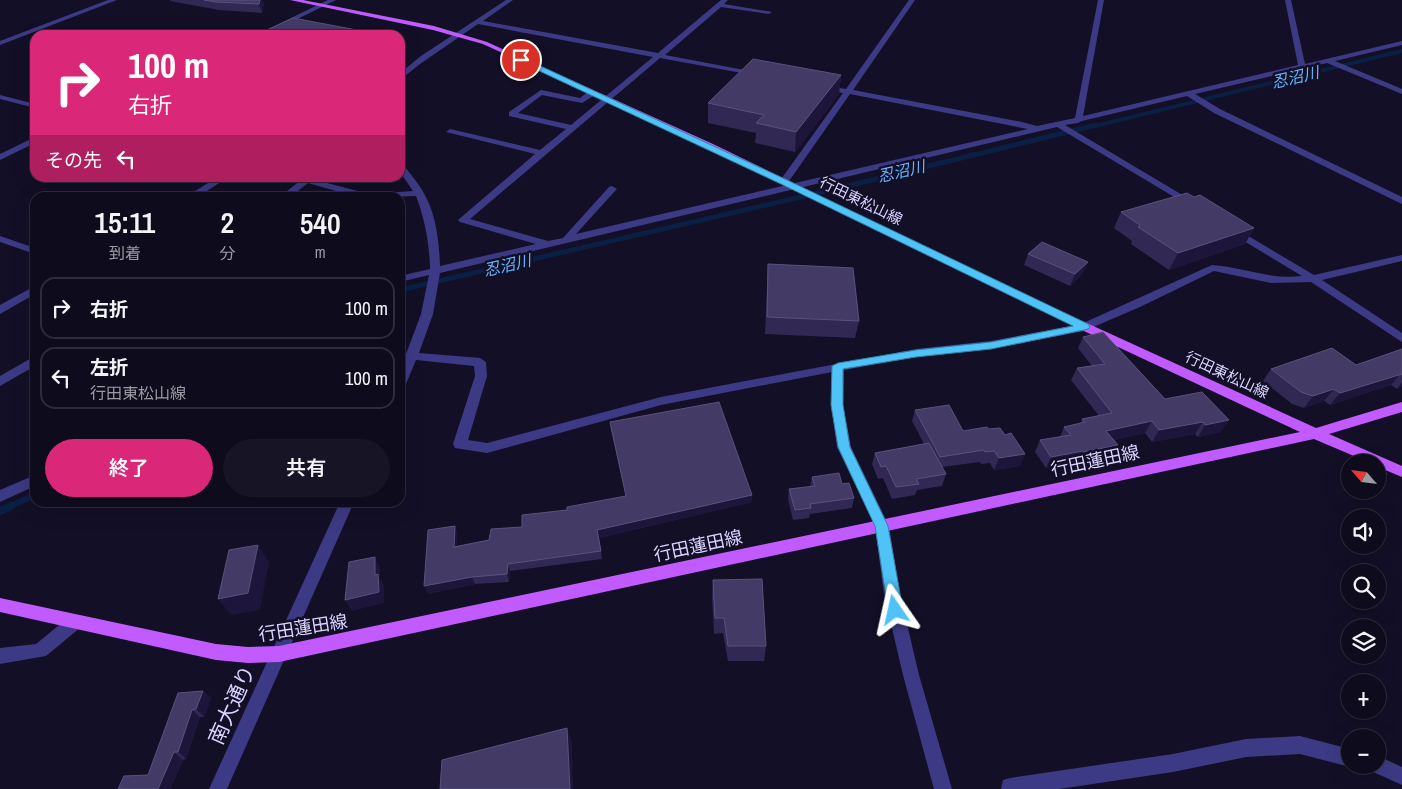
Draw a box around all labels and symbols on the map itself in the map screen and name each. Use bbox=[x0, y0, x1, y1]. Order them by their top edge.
pin bbox=[500, 39, 542, 81]
water label: 忍沼川 bbox=[1269, 60, 1323, 93]
water label: 忍沼川 bbox=[875, 154, 929, 187]
street label: 行田東松山線 bbox=[816, 171, 906, 230]
water label: 忍沼川 bbox=[481, 248, 535, 281]
street label: 行田東松山線 bbox=[1182, 346, 1272, 403]
street label: 行田蓮田線 bbox=[1048, 439, 1142, 482]
north arrow bbox=[1341, 454, 1386, 499]
street label: 行田蓮田線 bbox=[651, 524, 745, 567]
position arrow bbox=[868, 583, 920, 635]
street label: 行田蓮田線 bbox=[257, 608, 349, 647]
street label: 南大通り bbox=[201, 661, 262, 749]

